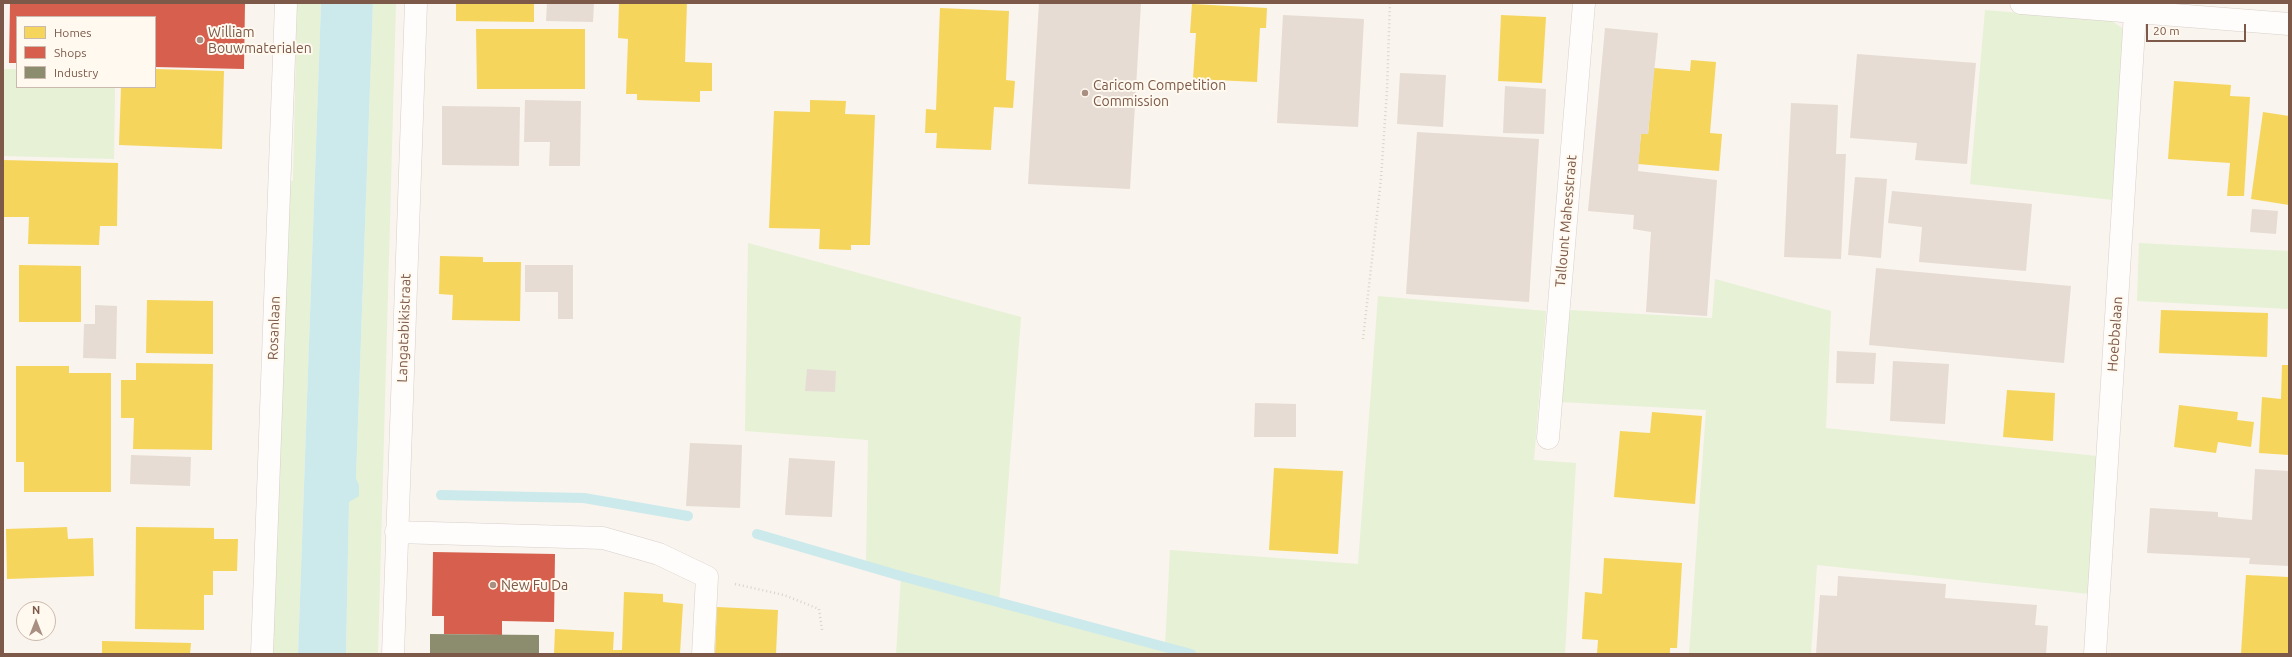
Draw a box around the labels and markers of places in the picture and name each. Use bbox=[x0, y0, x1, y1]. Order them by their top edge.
place label: William Bouwmaterialen bbox=[208, 24, 312, 56]
marker: William Bouwmaterialen bbox=[195, 35, 205, 45]
place label: Caricom Competition Commission bbox=[1093, 77, 1226, 110]
marker: Caricom Competition Commission bbox=[1080, 88, 1090, 98]
place label: New Fu Da bbox=[501, 577, 568, 593]
marker: New Fu Da bbox=[488, 580, 498, 590]

